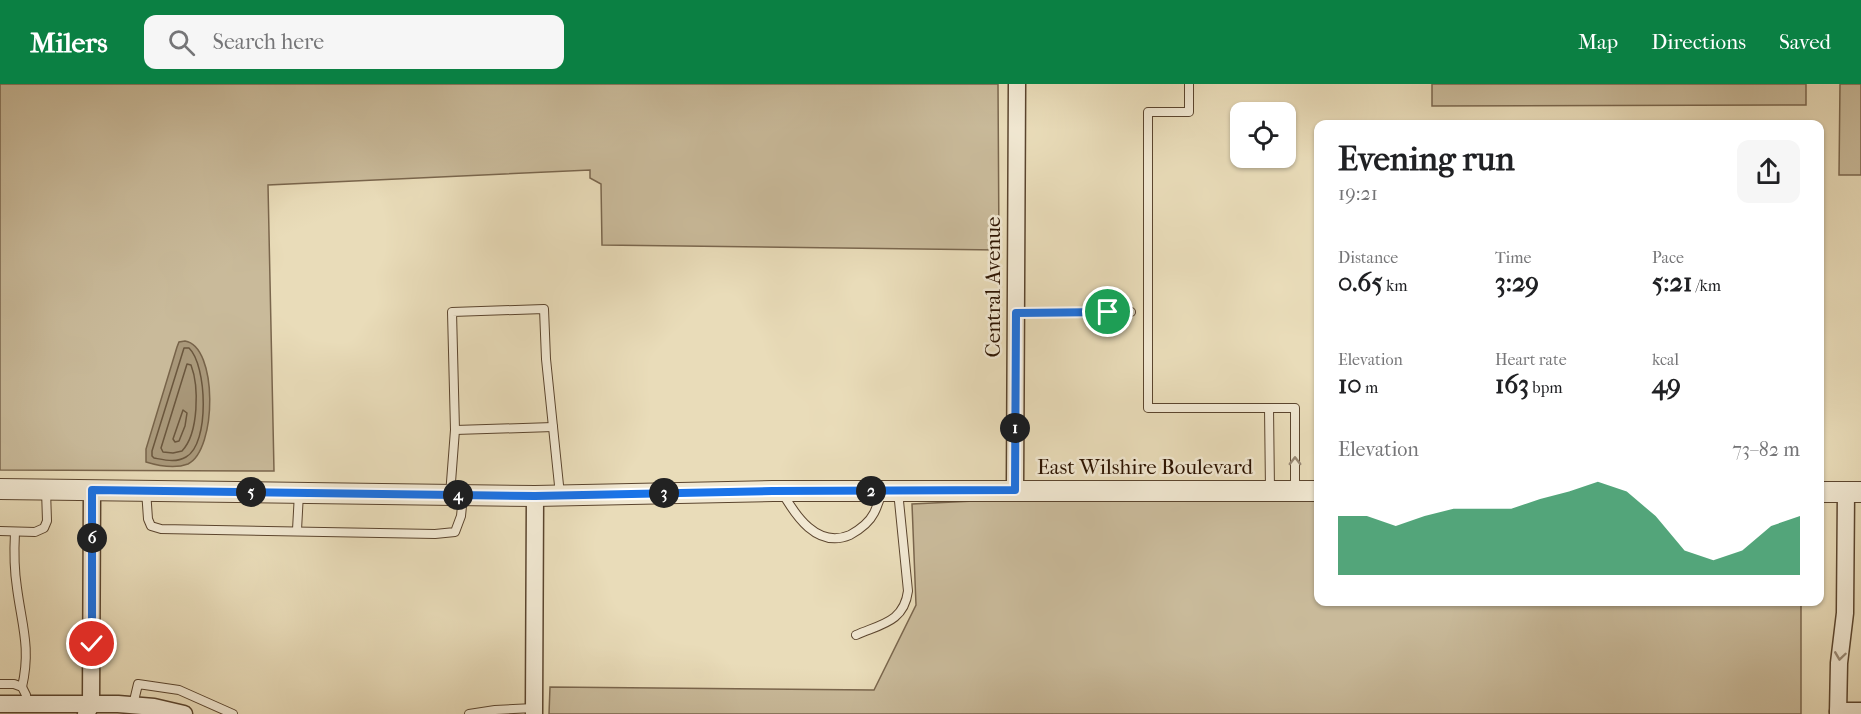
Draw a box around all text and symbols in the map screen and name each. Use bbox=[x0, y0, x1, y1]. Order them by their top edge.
search box bbox=[144, 15, 564, 69]
text: Milers bbox=[30, 26, 108, 59]
icon: search bbox=[165, 26, 198, 59]
text: Search here bbox=[213, 29, 324, 55]
text: Map bbox=[1578, 30, 1618, 54]
text: Directions bbox=[1651, 30, 1746, 54]
text: Saved bbox=[1779, 30, 1831, 54]
map controls bbox=[1230, 102, 1296, 168]
button: locate bbox=[1230, 102, 1296, 168]
text: Evening run bbox=[1338, 140, 1515, 179]
button: share bbox=[1737, 140, 1800, 203]
text: 19:21 bbox=[1338, 182, 1378, 205]
street label: Central Avenue bbox=[981, 217, 1005, 357]
text: Distance bbox=[1338, 248, 1398, 267]
text: Time bbox=[1495, 248, 1531, 267]
text: Pace bbox=[1652, 248, 1684, 267]
text: 0.65 bbox=[1338, 267, 1383, 298]
text: 3:29 bbox=[1495, 267, 1539, 298]
text: 5:21 bbox=[1652, 267, 1692, 298]
text: km bbox=[1383, 276, 1408, 295]
text: /km bbox=[1692, 276, 1721, 295]
pin bbox=[1082, 286, 1133, 337]
icon: arrive bbox=[1091, 295, 1124, 328]
text: Elevation bbox=[1338, 350, 1403, 369]
text: Heart rate bbox=[1495, 350, 1567, 369]
text: kcal bbox=[1652, 350, 1679, 369]
text: 10 bbox=[1338, 369, 1361, 400]
text: 163 bbox=[1495, 369, 1529, 400]
text: 49 bbox=[1652, 369, 1681, 400]
text: m bbox=[1361, 378, 1378, 397]
text: bpm bbox=[1529, 378, 1563, 397]
pin: 1 bbox=[1000, 413, 1030, 443]
text: 1 bbox=[1012, 418, 1018, 437]
text: Elevation bbox=[1338, 438, 1419, 461]
text: 73–82 m bbox=[1732, 438, 1800, 461]
street label: East Wilshire Boulevard bbox=[1037, 455, 1254, 479]
one-way arrow bbox=[1289, 457, 1301, 466]
pin: 2 bbox=[856, 476, 886, 506]
pin: 5 bbox=[236, 477, 266, 507]
pin: 3 bbox=[649, 478, 679, 508]
pin: 4 bbox=[443, 480, 473, 510]
text: 2 bbox=[867, 481, 875, 500]
text: 5 bbox=[248, 482, 254, 501]
text: 3 bbox=[661, 483, 667, 502]
text: 4 bbox=[453, 485, 463, 504]
pin: 6 bbox=[77, 523, 107, 553]
text: 6 bbox=[88, 528, 96, 547]
pin bbox=[66, 618, 117, 669]
icon: check bbox=[75, 627, 108, 660]
one-way arrow bbox=[1835, 651, 1847, 660]

